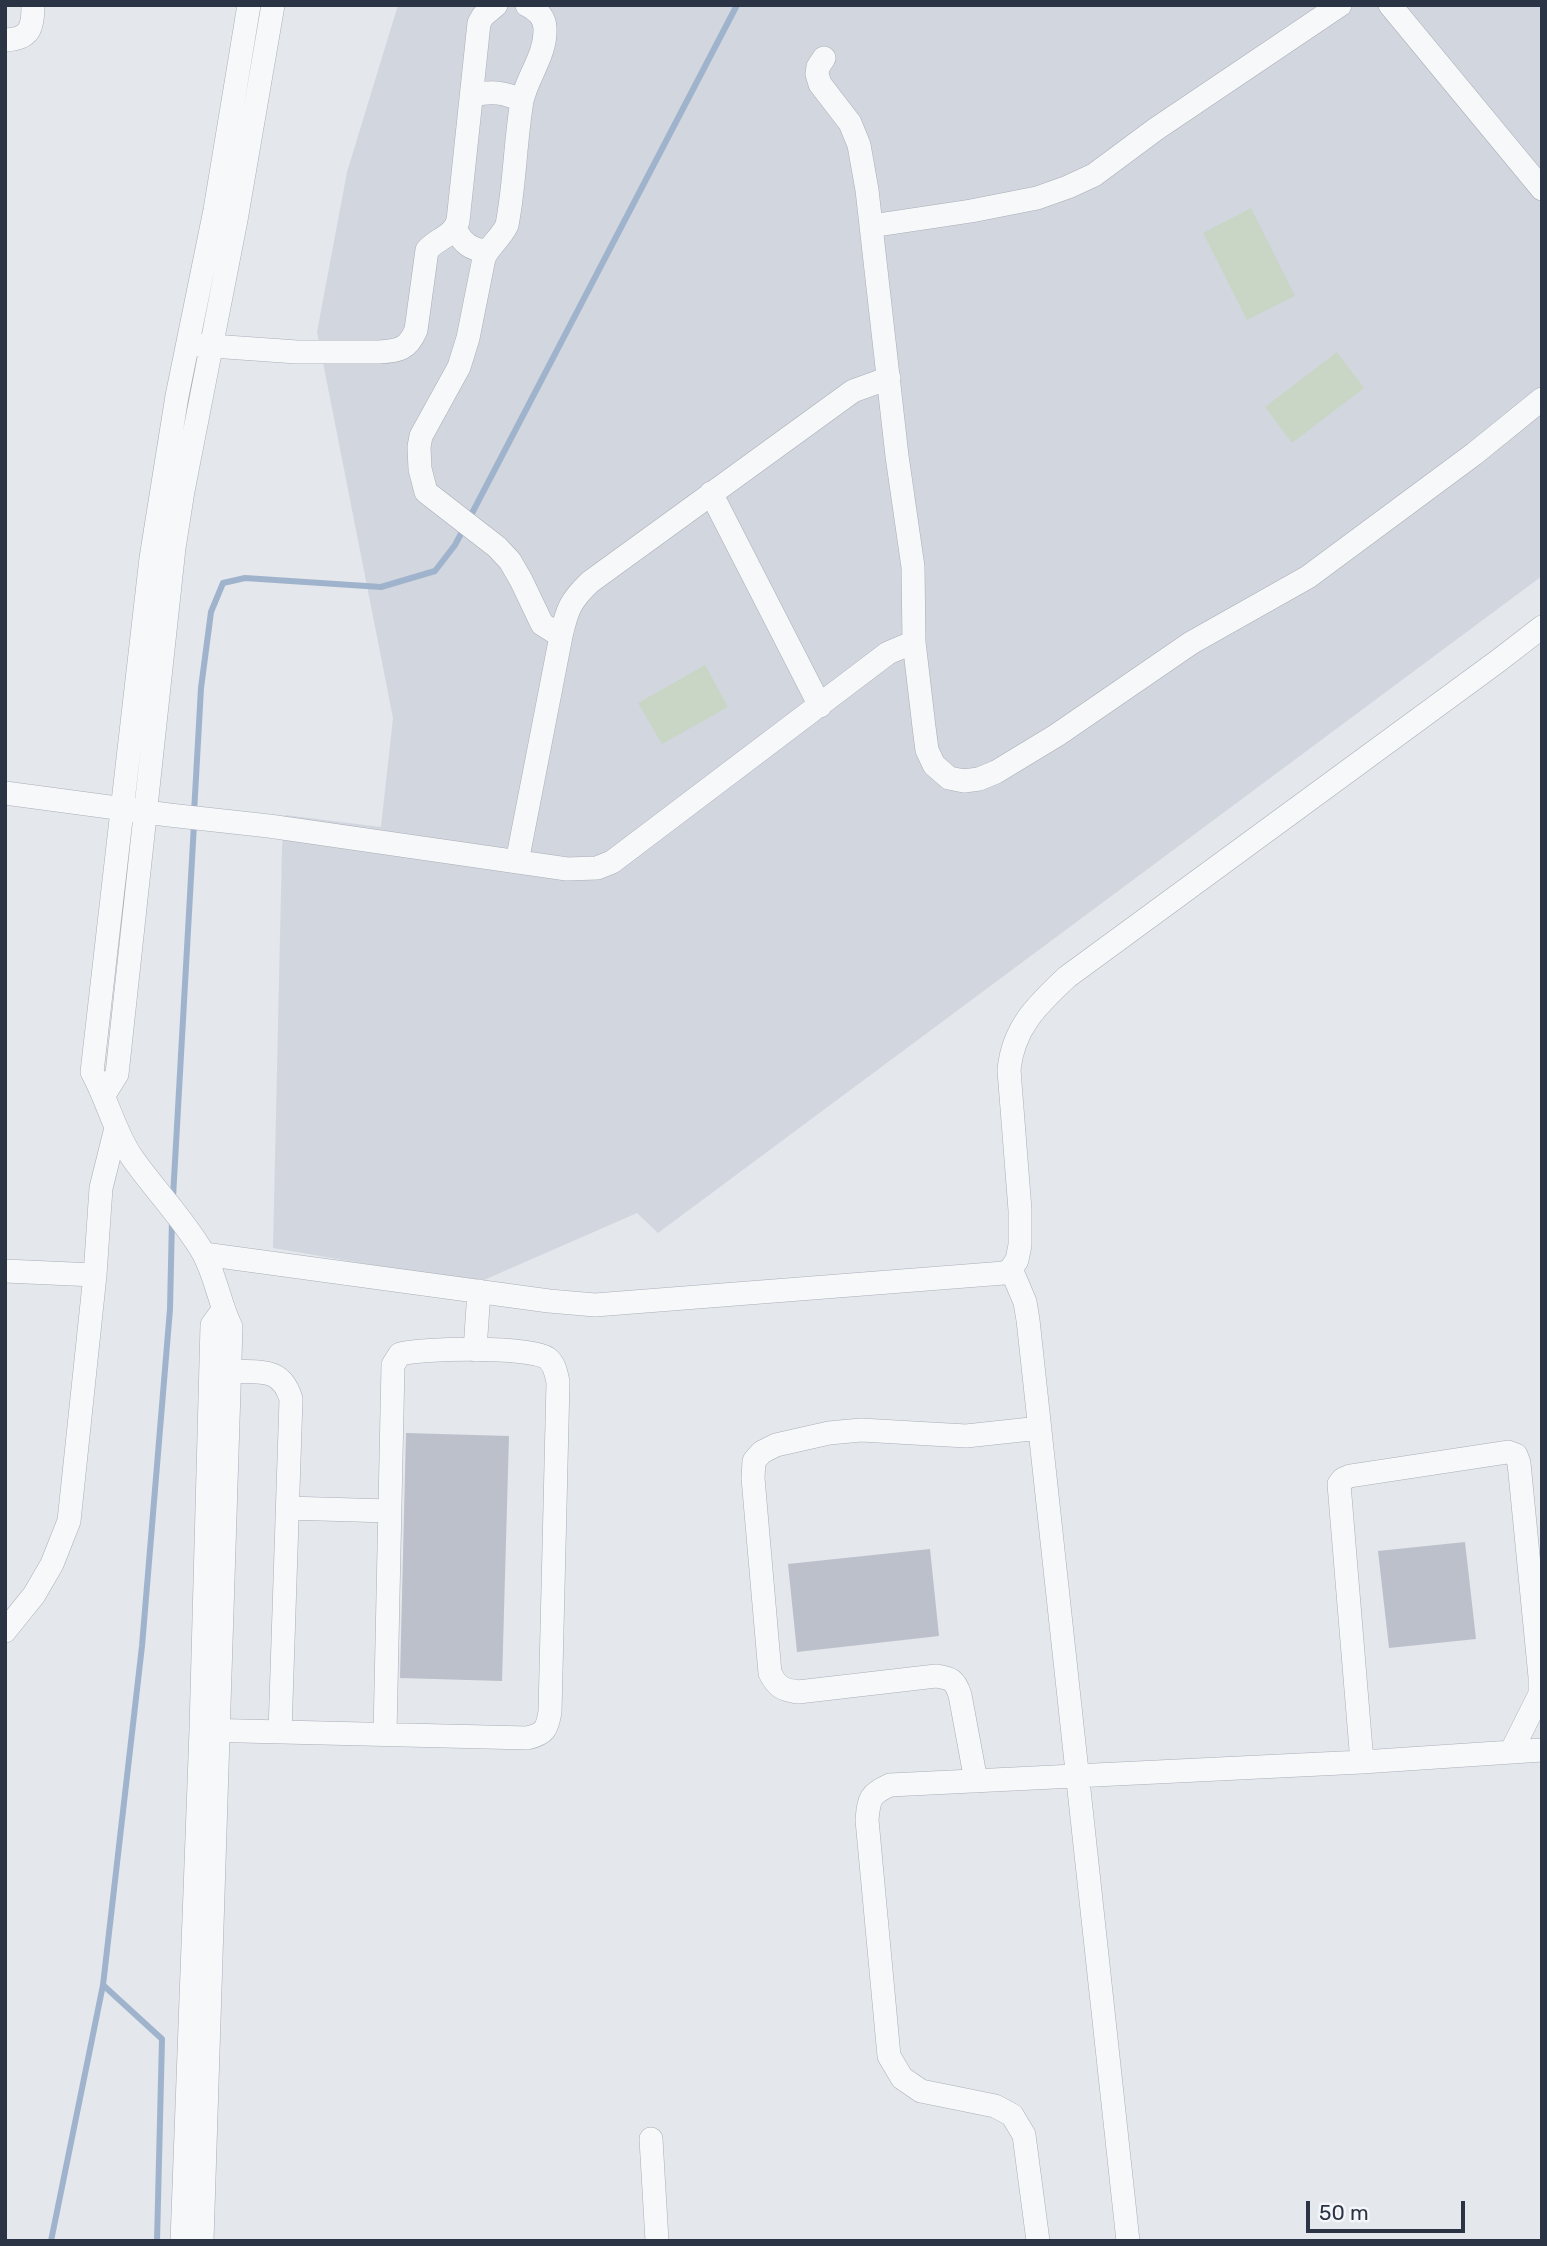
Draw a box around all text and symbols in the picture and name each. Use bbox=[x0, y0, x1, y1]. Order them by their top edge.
scale bar bbox=[1309, 2186, 1468, 2230]
text: 50 m bbox=[1319, 2200, 1369, 2225]

